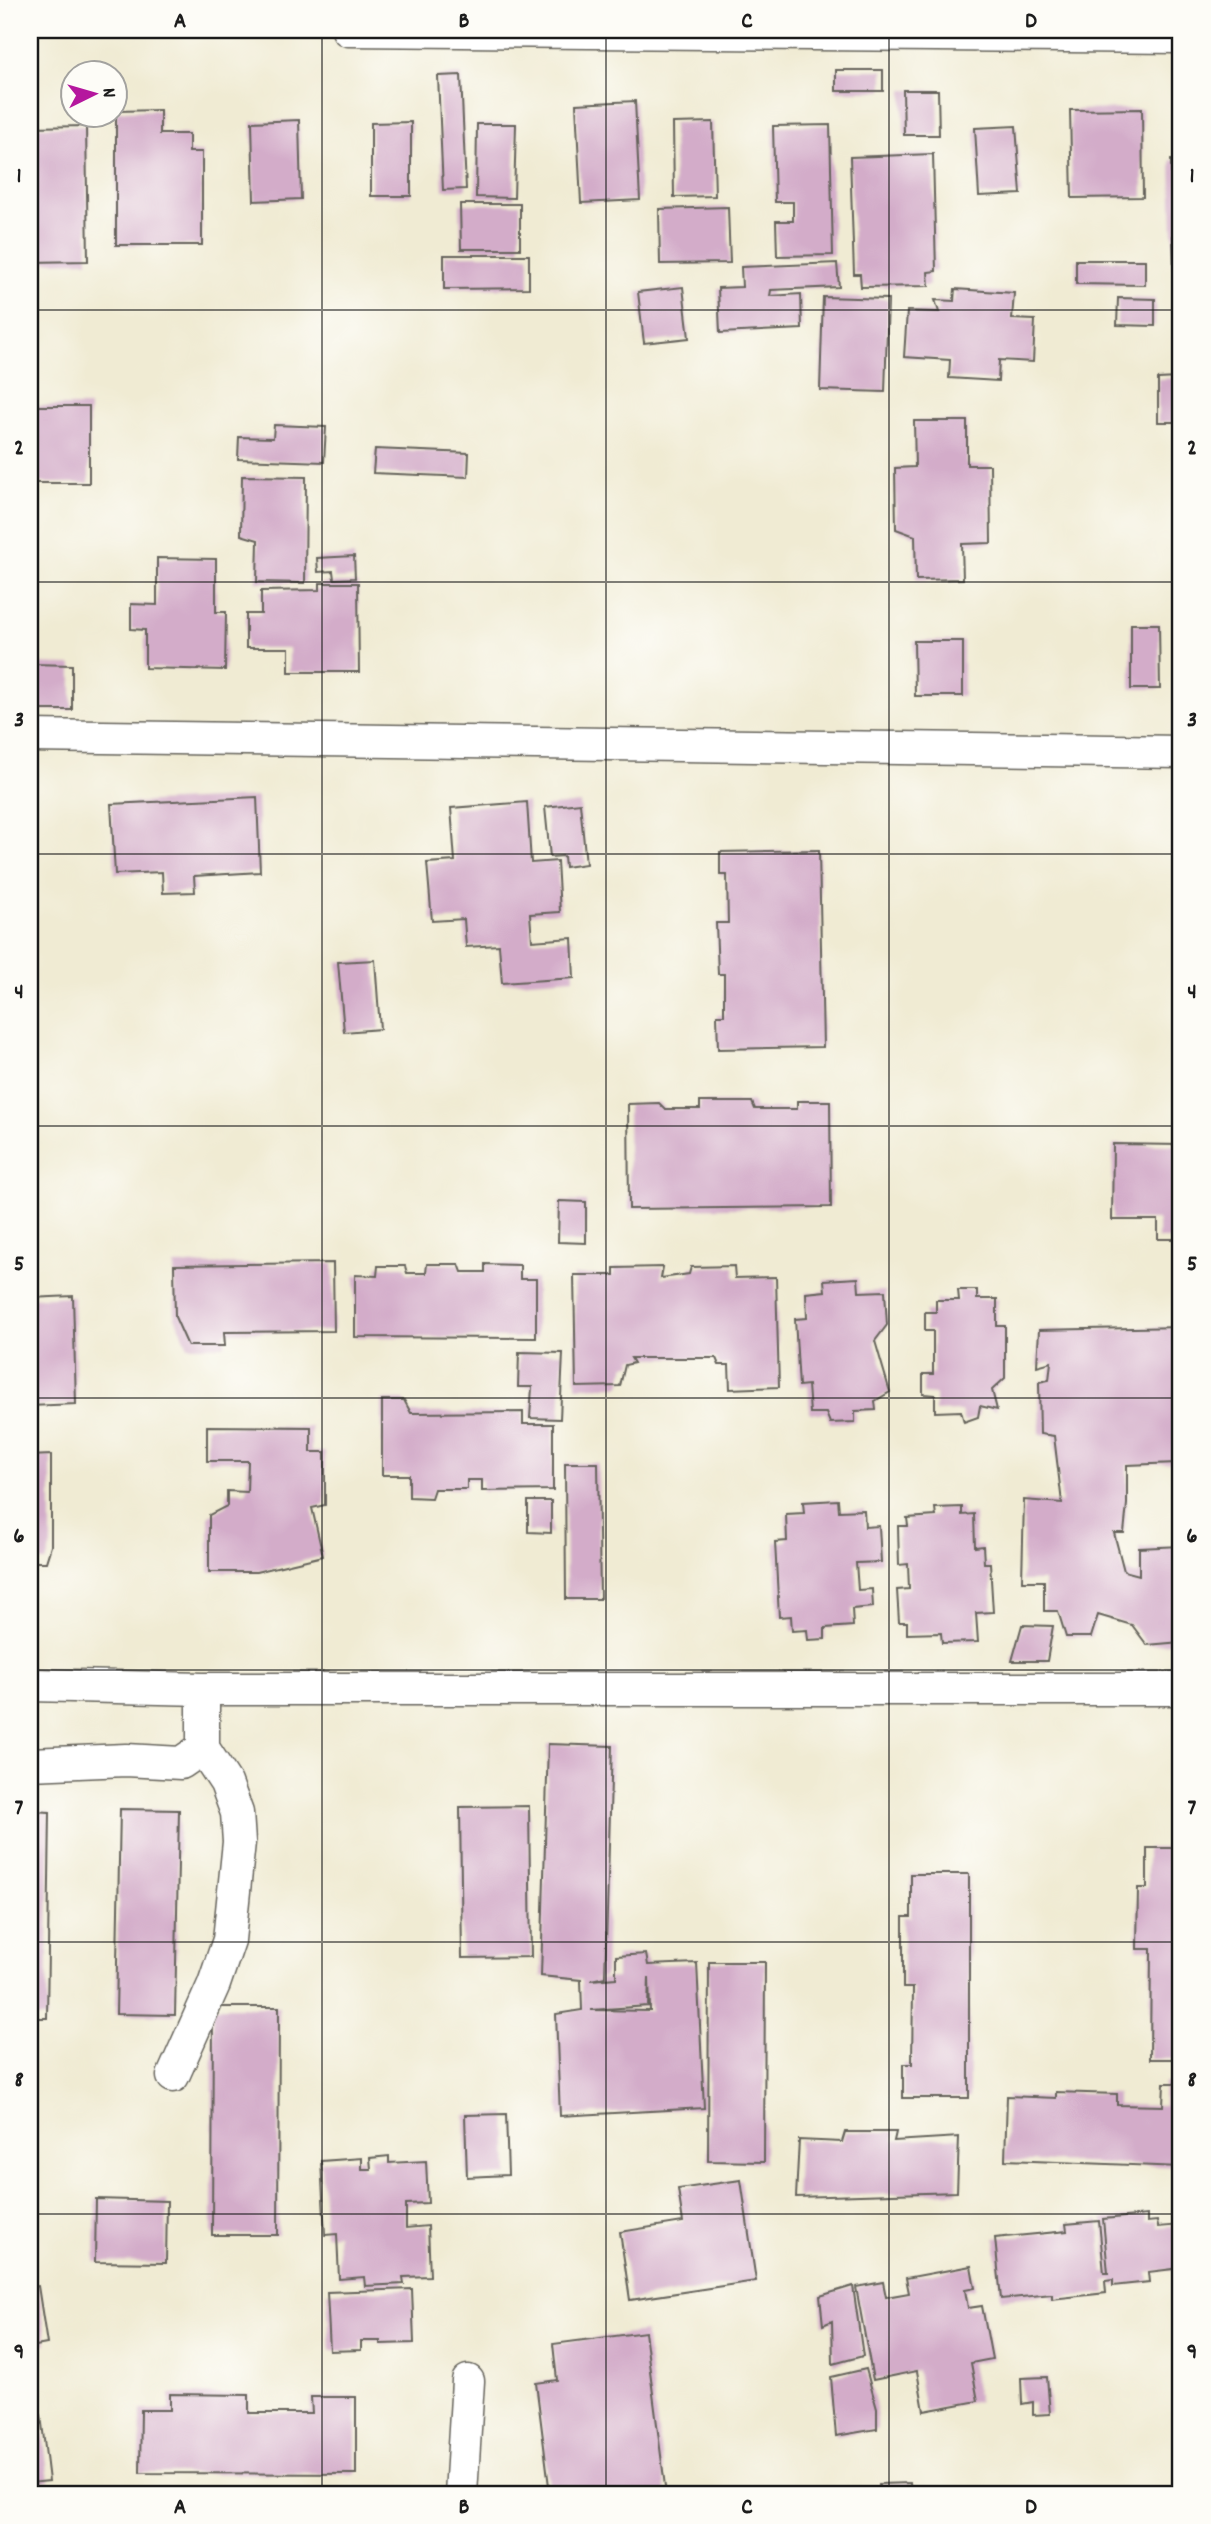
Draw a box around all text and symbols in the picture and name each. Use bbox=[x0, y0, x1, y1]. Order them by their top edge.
text: A bbox=[174, 6, 186, 39]
text: B bbox=[459, 6, 470, 39]
text: C bbox=[741, 6, 753, 39]
text: D bbox=[1025, 6, 1037, 39]
north arrow bbox=[60, 60, 130, 130]
text: N bbox=[94, 87, 121, 99]
text: 1 bbox=[16, 161, 22, 194]
text: 1 bbox=[1189, 161, 1195, 194]
text: 2 bbox=[14, 433, 24, 466]
text: 2 bbox=[1187, 433, 1197, 466]
text: 3 bbox=[14, 705, 24, 738]
text: 3 bbox=[1187, 705, 1197, 738]
text: 4 bbox=[14, 977, 24, 1010]
text: 4 bbox=[1187, 977, 1197, 1010]
text: 5 bbox=[14, 1249, 24, 1282]
text: 5 bbox=[1187, 1249, 1197, 1282]
text: 6 bbox=[13, 1521, 25, 1554]
text: 6 bbox=[1186, 1521, 1198, 1554]
text: 7 bbox=[15, 1793, 24, 1826]
text: 7 bbox=[1188, 1793, 1197, 1826]
text: 8 bbox=[14, 2065, 24, 2098]
text: 8 bbox=[1187, 2065, 1197, 2098]
text: 9 bbox=[14, 2337, 24, 2370]
text: 9 bbox=[1187, 2337, 1197, 2370]
text: A bbox=[174, 2492, 186, 2524]
text: B bbox=[459, 2492, 470, 2524]
text: C bbox=[741, 2492, 753, 2524]
text: D bbox=[1025, 2492, 1037, 2524]

